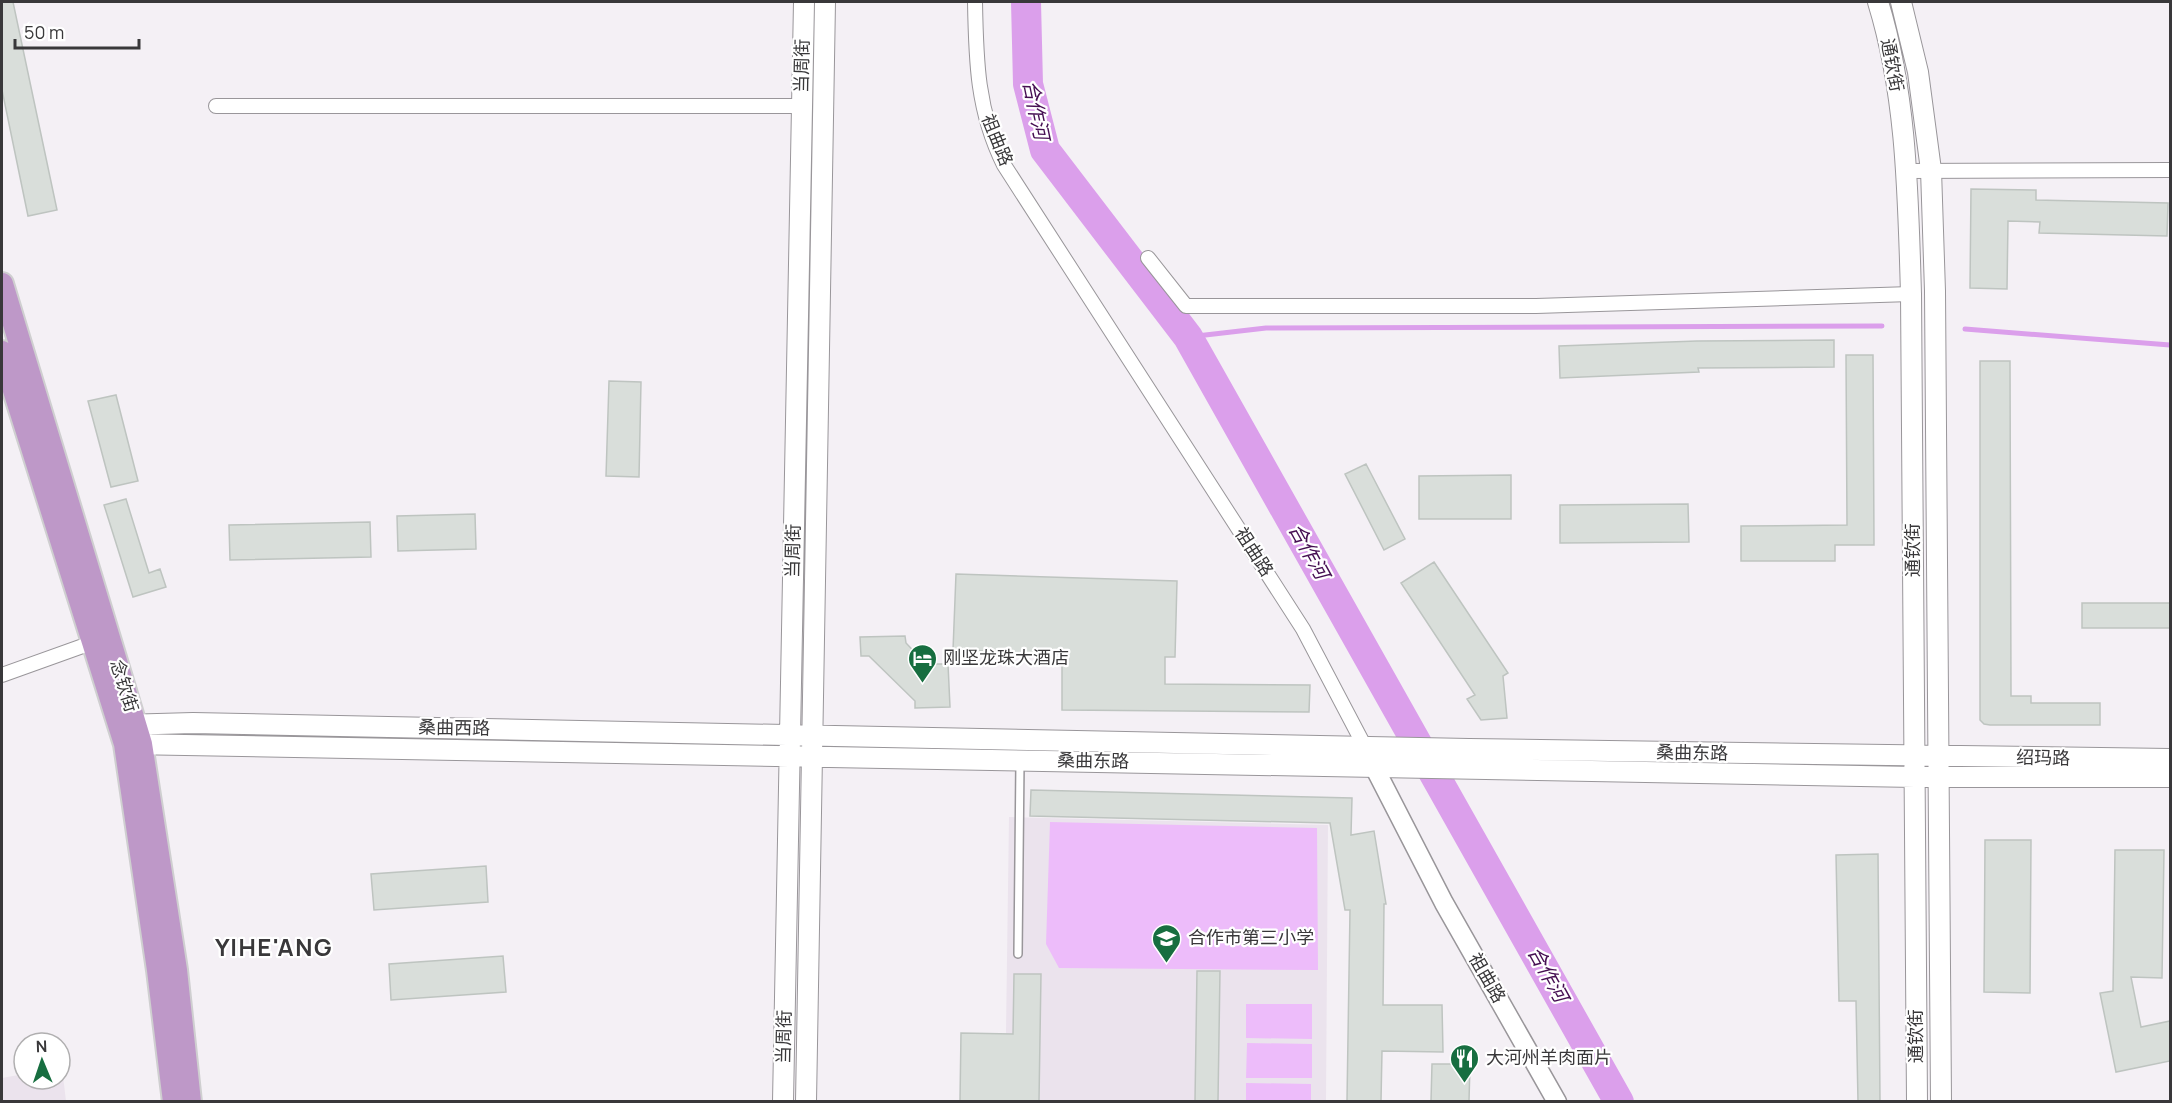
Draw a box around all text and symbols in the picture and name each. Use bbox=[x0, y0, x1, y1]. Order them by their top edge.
scale bar bbox=[15, 12, 140, 50]
text: 50 m bbox=[24, 20, 64, 44]
street label: 通钦街 bbox=[1876, 36, 1910, 94]
street label: 当周街 bbox=[789, 39, 813, 93]
water label: 合作河 bbox=[1017, 78, 1057, 146]
street label: 祖曲路 bbox=[977, 110, 1019, 169]
water label: 合作河 bbox=[1283, 518, 1338, 587]
street label: 祖曲路 bbox=[1230, 522, 1280, 581]
street label: 通钦街 bbox=[1900, 523, 1924, 577]
street label: 当周街 bbox=[780, 524, 804, 578]
hotel icon: 刚坚龙珠大酒店 bbox=[906, 642, 938, 684]
place label: 刚坚龙珠大酒店 bbox=[943, 645, 1069, 669]
street label: 念钦街 bbox=[106, 656, 144, 715]
street label: 桑曲西路 bbox=[418, 714, 490, 740]
street label: 桑曲东路 bbox=[1656, 739, 1728, 765]
street label: 绍玛路 bbox=[2016, 745, 2070, 769]
street label: 桑曲东路 bbox=[1057, 747, 1129, 773]
school or university icon: 合作市第三小学 bbox=[1151, 922, 1183, 964]
place label: 合作市第三小学 bbox=[1188, 925, 1314, 949]
district label: YIHE'ANG bbox=[215, 930, 333, 963]
water label: 合作河 bbox=[1522, 941, 1577, 1010]
street label: 祖曲路 bbox=[1464, 948, 1512, 1007]
street label: 通钦街 bbox=[1903, 1009, 1927, 1063]
street label: 当周街 bbox=[771, 1010, 795, 1064]
north arrow bbox=[12, 1031, 72, 1091]
text: N bbox=[35, 1035, 48, 1057]
restaurant icon: 大河州羊肉面片 bbox=[1449, 1042, 1481, 1084]
place label: 大河州羊肉面片 bbox=[1486, 1045, 1612, 1069]

